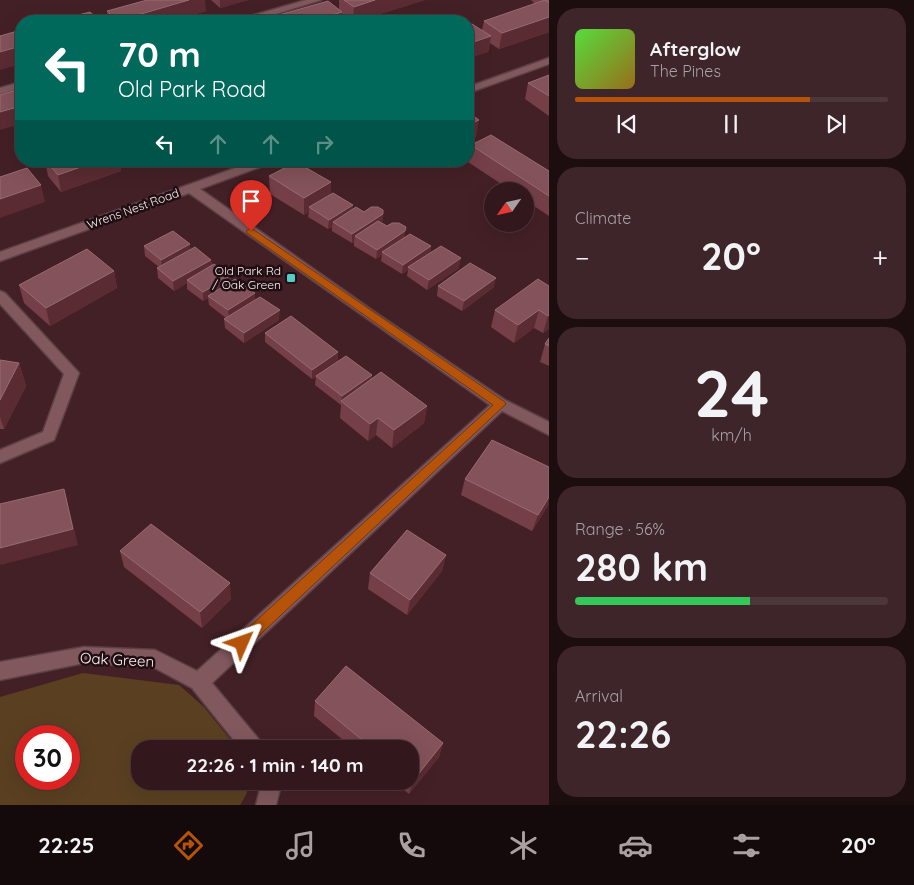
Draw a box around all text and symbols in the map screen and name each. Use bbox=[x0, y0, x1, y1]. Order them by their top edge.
text: 70 m bbox=[118, 32, 201, 76]
icon: left bbox=[35, 35, 100, 100]
text: Afterglow bbox=[650, 37, 741, 61]
text: The Pines bbox=[650, 61, 721, 81]
text: Old Park Road bbox=[118, 75, 266, 103]
icon: previous bbox=[613, 110, 641, 138]
icon: pause bbox=[717, 110, 745, 138]
icon: next bbox=[822, 110, 850, 138]
icon: left bbox=[151, 130, 179, 158]
icon: ahead bbox=[204, 130, 232, 158]
icon: ahead bbox=[257, 130, 285, 158]
icon: right bbox=[310, 130, 338, 158]
pin bbox=[230, 180, 272, 231]
north arrow bbox=[484, 182, 534, 232]
map controls bbox=[484, 182, 534, 232]
street label: Wrens Nest Road bbox=[85, 185, 181, 232]
icon: arrive bbox=[237, 187, 265, 215]
text: Climate bbox=[575, 208, 631, 228]
text: 20° bbox=[701, 232, 761, 280]
text: − bbox=[575, 240, 590, 275]
text: + bbox=[872, 240, 888, 275]
place label: Old Park Rd / Oak Green bbox=[212, 263, 281, 292]
marker: Old Park Rd / Oak Green bbox=[285, 272, 297, 284]
text: 24 bbox=[694, 352, 769, 433]
text: km/h bbox=[711, 425, 752, 445]
text: Range · 56% bbox=[575, 519, 665, 539]
text: 280 km bbox=[575, 543, 708, 591]
position arrow bbox=[215, 616, 267, 668]
street label: Oak Green bbox=[79, 648, 155, 671]
text: Arrival bbox=[575, 686, 623, 706]
text: 22:26 bbox=[575, 710, 671, 758]
speed limit sign: 30 bbox=[15, 725, 80, 790]
text: 22:26 · 1 min · 140 m bbox=[187, 753, 363, 777]
icon: directions bbox=[171, 828, 206, 863]
icon: music bbox=[283, 828, 318, 863]
icon: phone bbox=[394, 828, 429, 863]
icon: climate bbox=[506, 828, 541, 863]
icon: car bbox=[618, 828, 653, 863]
icon: filters bbox=[729, 828, 764, 863]
text: 22:25 bbox=[38, 831, 95, 859]
text: 20° bbox=[841, 831, 876, 859]

